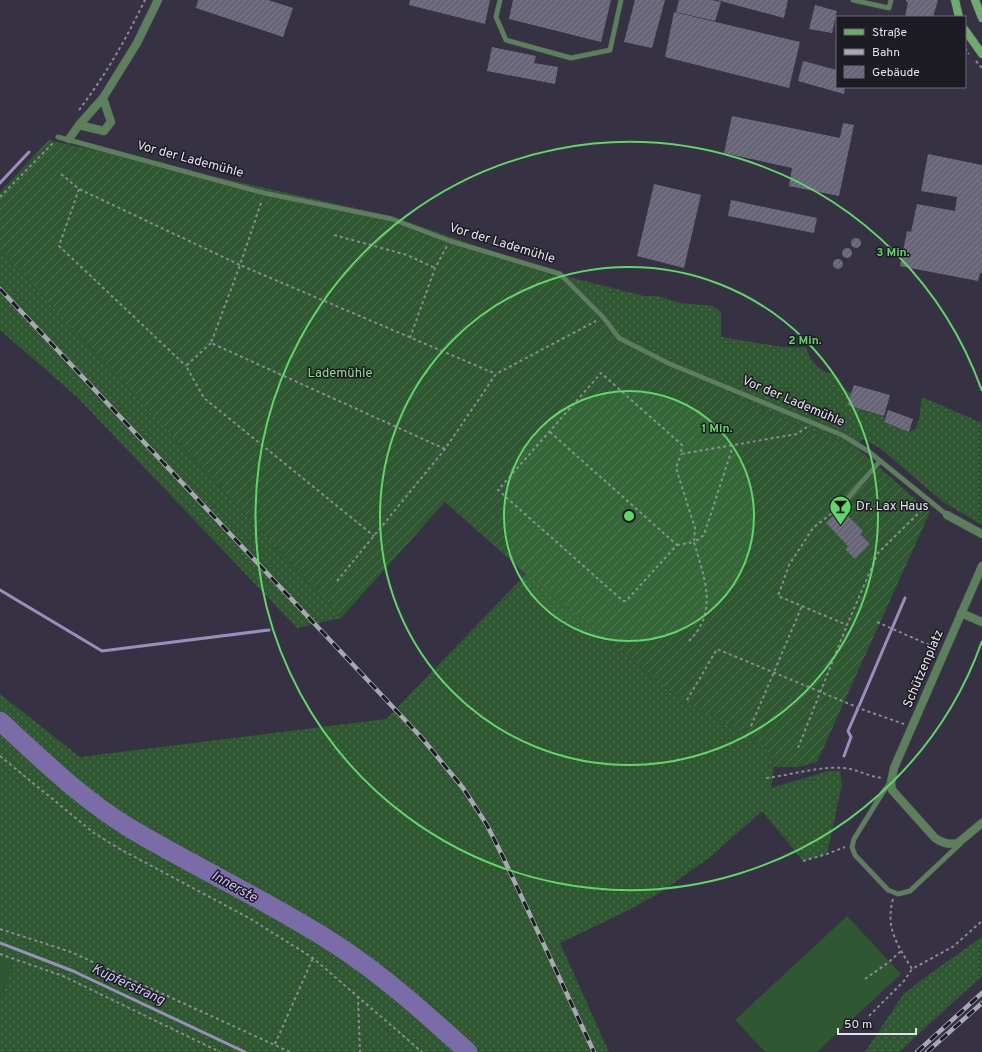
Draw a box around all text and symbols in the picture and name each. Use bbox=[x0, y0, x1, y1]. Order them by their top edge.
legend bbox=[836, 16, 966, 88]
text: Straße bbox=[872, 25, 907, 41]
text: Bahn bbox=[872, 45, 900, 61]
text: Gebäude bbox=[872, 65, 920, 81]
street label: Vor der Lademühle bbox=[135, 138, 245, 182]
street label: Vor der Lademühle bbox=[447, 220, 557, 268]
text: 3 Min. bbox=[876, 245, 910, 261]
text: 2 Min. bbox=[788, 333, 822, 349]
park label: Lademühle bbox=[308, 366, 372, 382]
street label: Vor der Lademühle bbox=[739, 373, 847, 431]
text: 1 Min. bbox=[701, 421, 733, 437]
bar icon: Dr. Lax Haus bbox=[827, 494, 853, 527]
place label: Dr. Lax Haus bbox=[856, 499, 929, 515]
centre of rings bbox=[622, 509, 636, 523]
street label: Schützenplatz bbox=[900, 628, 948, 710]
water label: Innerste bbox=[208, 867, 261, 907]
water label: Kupferstrang bbox=[89, 961, 168, 1009]
scale bar bbox=[838, 1010, 916, 1036]
text: 50 m bbox=[844, 1017, 872, 1033]

